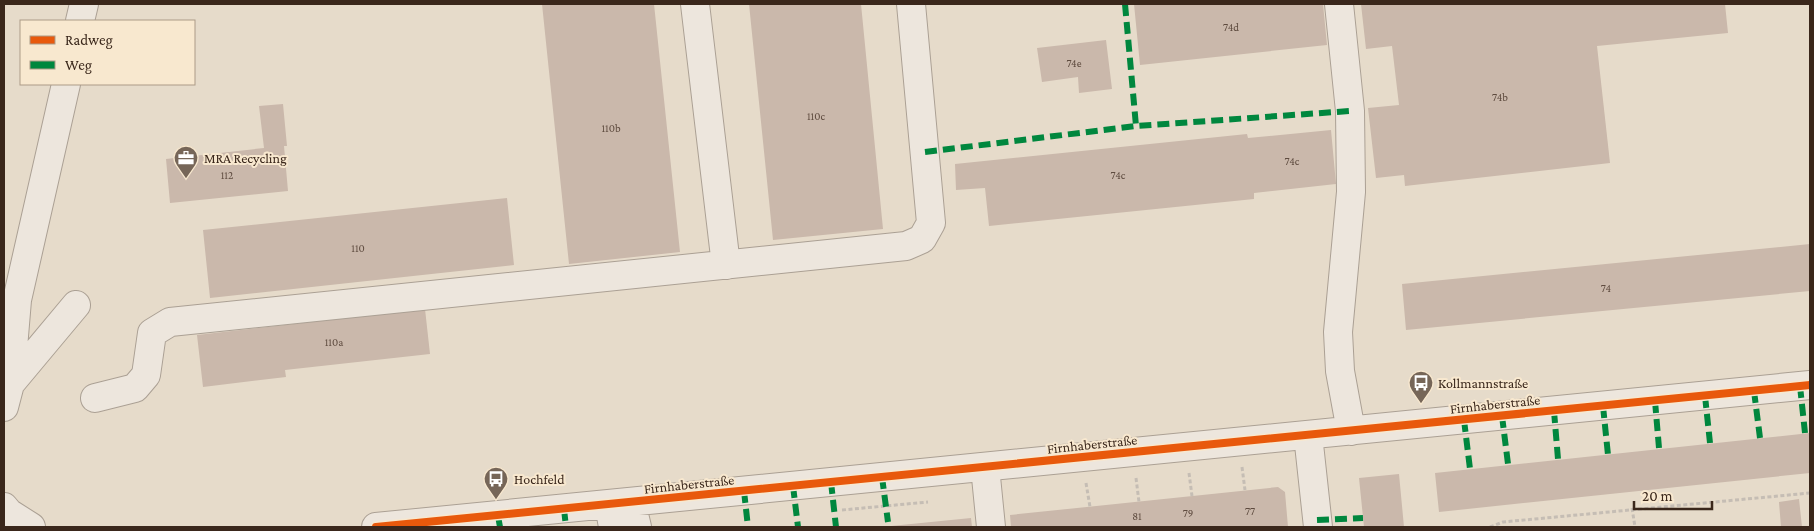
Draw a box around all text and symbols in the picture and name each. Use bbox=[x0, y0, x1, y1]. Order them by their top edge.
legend bbox=[20, 20, 195, 85]
house number: 74d bbox=[1223, 21, 1239, 33]
text: Radweg bbox=[65, 32, 113, 49]
text: Weg bbox=[65, 57, 92, 74]
house number: 74e bbox=[1066, 57, 1082, 69]
house number: 74b bbox=[1492, 91, 1508, 103]
house number: 110c bbox=[807, 110, 825, 122]
house number: 110b bbox=[601, 122, 621, 134]
office icon: MRA Recycling bbox=[173, 145, 199, 179]
place label: MRA Recycling bbox=[204, 150, 287, 166]
house number: 74c bbox=[1285, 155, 1300, 167]
house number: 112 bbox=[221, 169, 233, 181]
house number: 74c bbox=[1111, 169, 1126, 181]
house number: 110 bbox=[351, 242, 365, 254]
house number: 74 bbox=[1601, 282, 1612, 294]
house number: 110a bbox=[325, 336, 343, 348]
bus stop icon: Kollmannstraße bbox=[1408, 370, 1434, 404]
place label: Kollmannstraße bbox=[1438, 375, 1528, 391]
street label: Firnhaberstraße bbox=[1449, 391, 1541, 417]
street label: Firnhaberstraße bbox=[1046, 431, 1138, 457]
bus stop icon: Hochfeld bbox=[483, 466, 509, 500]
place label: Hochfeld bbox=[514, 471, 565, 487]
street label: Firnhaberstraße bbox=[643, 471, 735, 497]
scale bar bbox=[1634, 478, 1712, 510]
text: 20 m bbox=[1642, 488, 1673, 504]
house number: 77 bbox=[1245, 505, 1255, 517]
house number: 79 bbox=[1183, 507, 1193, 519]
house number: 81 bbox=[1132, 510, 1142, 522]

